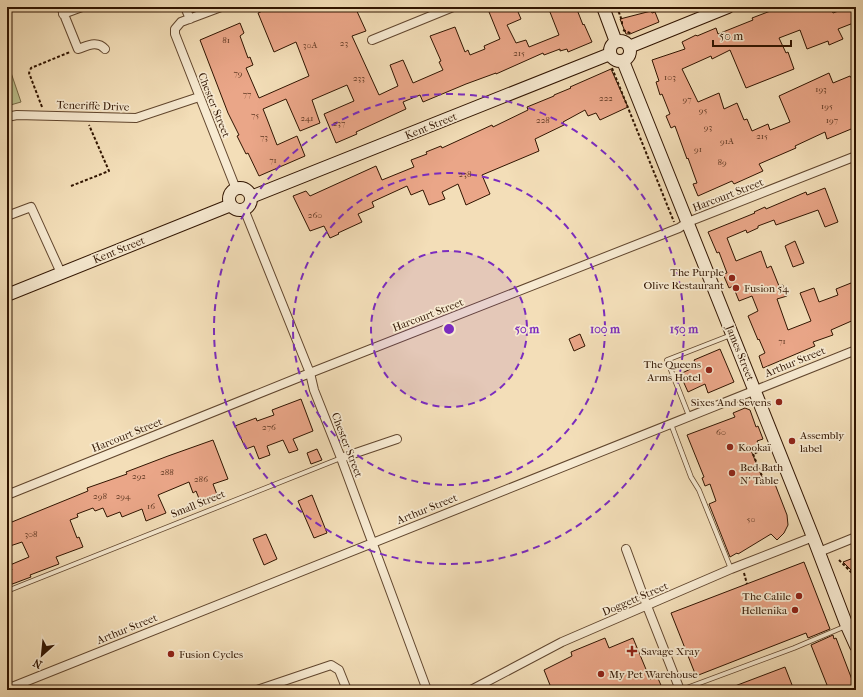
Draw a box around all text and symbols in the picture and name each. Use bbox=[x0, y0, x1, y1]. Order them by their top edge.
scale bar bbox=[713, 22, 791, 48]
text: 50 m bbox=[719, 29, 743, 43]
house number: 81 bbox=[222, 35, 230, 45]
house number: 23 bbox=[340, 38, 348, 48]
house number: 30A bbox=[303, 40, 317, 50]
house number: 215 bbox=[513, 48, 525, 58]
house number: 79 bbox=[233, 68, 243, 78]
street label: Chester Street bbox=[195, 71, 233, 139]
house number: 103 bbox=[664, 72, 676, 82]
house number: 233 bbox=[353, 73, 365, 83]
house number: 193 bbox=[815, 84, 827, 94]
house number: 77 bbox=[243, 89, 252, 99]
house number: 222 bbox=[599, 93, 613, 103]
house number: 97 bbox=[682, 94, 692, 104]
street label: Teneriffe Drive bbox=[56, 98, 130, 114]
house number: 195 bbox=[821, 101, 833, 111]
house number: 95 bbox=[699, 105, 707, 115]
house number: 75 bbox=[251, 110, 259, 120]
street label: Kent Street bbox=[403, 110, 459, 142]
house number: 241 bbox=[300, 113, 314, 123]
house number: 228 bbox=[536, 115, 550, 125]
house number: 197 bbox=[826, 115, 839, 125]
house number: 237 bbox=[333, 118, 346, 128]
house number: 93 bbox=[704, 122, 713, 132]
house number: 215 bbox=[756, 131, 768, 141]
house number: 73 bbox=[260, 132, 268, 142]
house number: 91A bbox=[720, 136, 734, 146]
house number: 91 bbox=[694, 144, 702, 154]
house number: 71 bbox=[269, 155, 277, 165]
house number: 89 bbox=[717, 157, 727, 167]
house number: 238 bbox=[459, 169, 472, 179]
street label: Harcourt Street bbox=[691, 175, 765, 215]
house number: 260 bbox=[308, 210, 322, 220]
street label: Kent Street bbox=[91, 234, 147, 266]
place label: The Purple Olive Restaurant bbox=[644, 266, 725, 292]
marker: The Purple Olive Restaurant bbox=[727, 273, 737, 283]
place label: Fusion 54 bbox=[744, 282, 789, 295]
marker: Fusion 54 bbox=[731, 283, 741, 293]
street label: Harcourt Street bbox=[391, 295, 465, 335]
centre of rings bbox=[442, 322, 456, 336]
text: 50 m bbox=[515, 322, 540, 336]
text: 100 m bbox=[590, 322, 621, 336]
text: 150 m bbox=[670, 322, 699, 336]
street label: James Street bbox=[723, 322, 757, 383]
house number: 71 bbox=[778, 336, 786, 346]
street label: Arthur Street bbox=[762, 344, 827, 380]
place label: The Queens Arms Hotel bbox=[643, 358, 701, 384]
marker: The Queens Arms Hotel bbox=[704, 365, 714, 375]
place label: Sixes And Sevens bbox=[691, 396, 771, 409]
marker: Sixes And Sevens bbox=[774, 397, 784, 407]
street label: Chester Street bbox=[329, 411, 365, 479]
street label: Harcourt Street bbox=[90, 415, 164, 455]
house number: 276 bbox=[262, 422, 276, 432]
house number: 60 bbox=[716, 427, 726, 437]
place label: Assembly label bbox=[799, 429, 845, 455]
marker: Assembly label bbox=[787, 436, 797, 446]
place label: Kookaï bbox=[738, 441, 772, 454]
marker: Kookaï bbox=[725, 442, 735, 452]
place label: Bed Bath N' Table bbox=[740, 461, 784, 487]
house number: 288 bbox=[160, 467, 174, 477]
marker: Bed Bath N' Table bbox=[727, 468, 737, 478]
house number: 292 bbox=[132, 471, 146, 481]
house number: 286 bbox=[194, 474, 208, 484]
street label: Small Street bbox=[169, 487, 227, 521]
house number: 298 bbox=[93, 491, 107, 501]
house number: 294 bbox=[116, 491, 131, 501]
street label: Arthur Street bbox=[394, 491, 459, 527]
house number: 16 bbox=[147, 501, 155, 511]
house number: 50 bbox=[747, 514, 755, 524]
house number: 308 bbox=[24, 529, 38, 539]
street label: Doggett Street bbox=[600, 579, 670, 619]
place label: The Calile bbox=[742, 590, 792, 603]
marker: The Calile bbox=[794, 591, 804, 601]
place label: Hellenika bbox=[741, 604, 788, 617]
marker: Hellenika bbox=[790, 605, 800, 615]
street label: Arthur Street bbox=[94, 611, 159, 647]
north arrow bbox=[22, 635, 62, 675]
marker: Savage Xray bbox=[626, 645, 638, 657]
place label: Savage Xray bbox=[641, 645, 701, 658]
place label: Fusion Cycles bbox=[179, 648, 243, 661]
marker: Fusion Cycles bbox=[166, 649, 176, 659]
text: N bbox=[30, 655, 44, 671]
place label: My Pet Warehouse bbox=[609, 668, 698, 681]
marker: My Pet Warehouse bbox=[596, 669, 606, 679]

